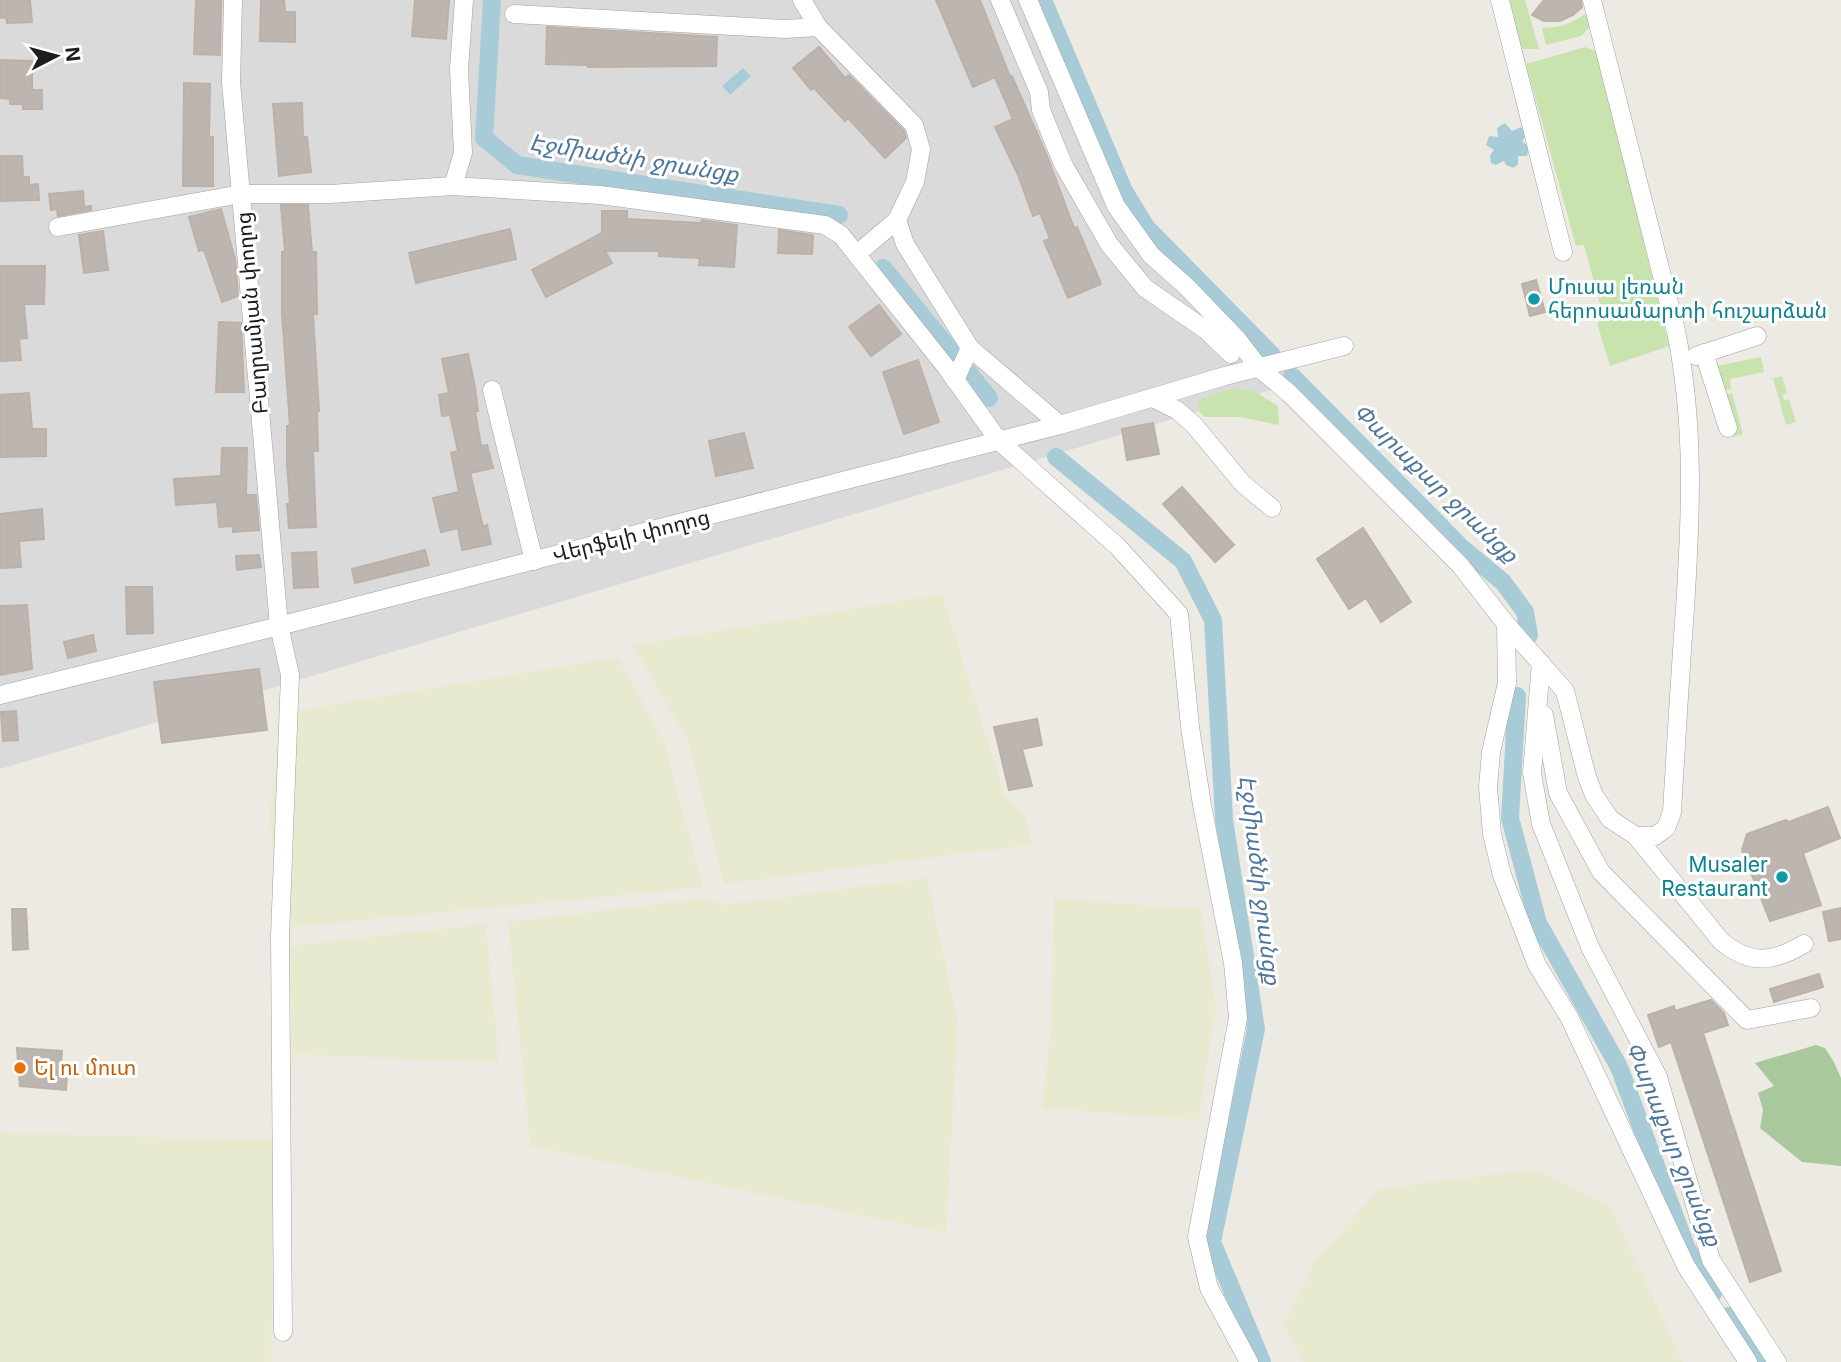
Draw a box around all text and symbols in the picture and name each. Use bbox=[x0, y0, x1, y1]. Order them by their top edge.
north arrow bbox=[21, 21, 91, 91]
text: N bbox=[60, 46, 85, 63]
water label: Էջմիածնի ջրանցք bbox=[528, 128, 742, 189]
street label: Բաղրամյան փողոց bbox=[230, 211, 273, 415]
place label: Մուսա լեռան հերոսամարտի հուշարձան bbox=[1548, 274, 1827, 323]
marker: Մուսա լեռան հերոսամարտի հուշարձան bbox=[1526, 291, 1542, 307]
water label: Փարաքար ջրանցք bbox=[1348, 397, 1525, 570]
street label: Վերֆելի փողոց bbox=[550, 504, 712, 567]
water label: Էջմիածնի ջրանցք bbox=[1233, 774, 1287, 988]
place label: Musaler Restaurant bbox=[1661, 852, 1768, 901]
marker: Musaler Restaurant bbox=[1774, 869, 1790, 885]
water label: Փարաքար ջրանցք bbox=[1620, 1038, 1728, 1251]
place label: Ել ու մուտ bbox=[34, 1055, 136, 1080]
marker: Ել ու մուտ bbox=[12, 1060, 28, 1076]

